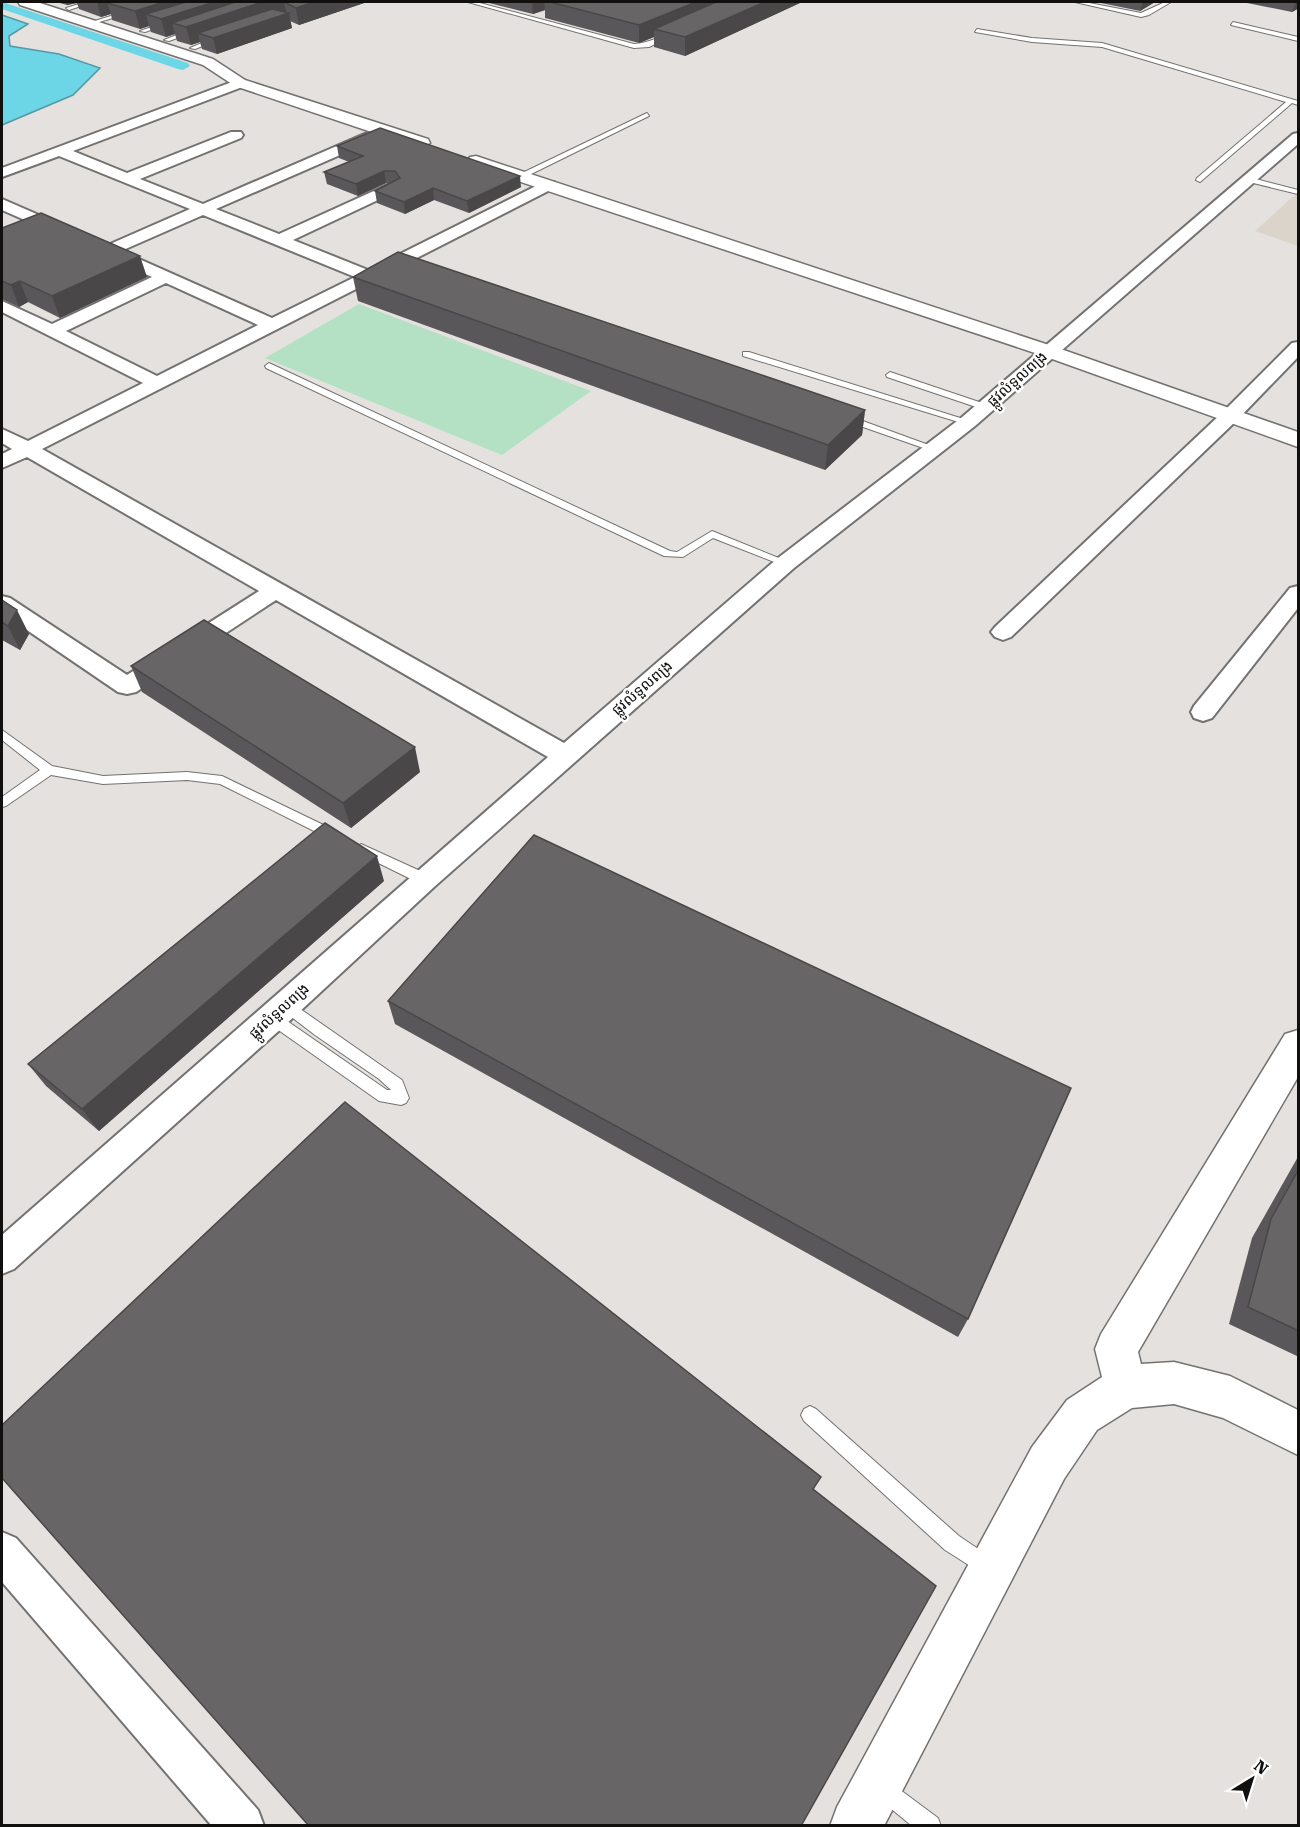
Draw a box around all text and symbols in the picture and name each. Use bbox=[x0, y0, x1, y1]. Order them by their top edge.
street label: ផ្លូវលំទួលពង្រ bbox=[983, 347, 1054, 414]
street label: ផ្លូវលំទួលពង្រ bbox=[608, 657, 679, 723]
street label: ផ្លូវលំទួលពង្រ bbox=[245, 979, 316, 1046]
north arrow bbox=[1222, 1749, 1282, 1809]
text: N bbox=[1250, 1756, 1272, 1779]

